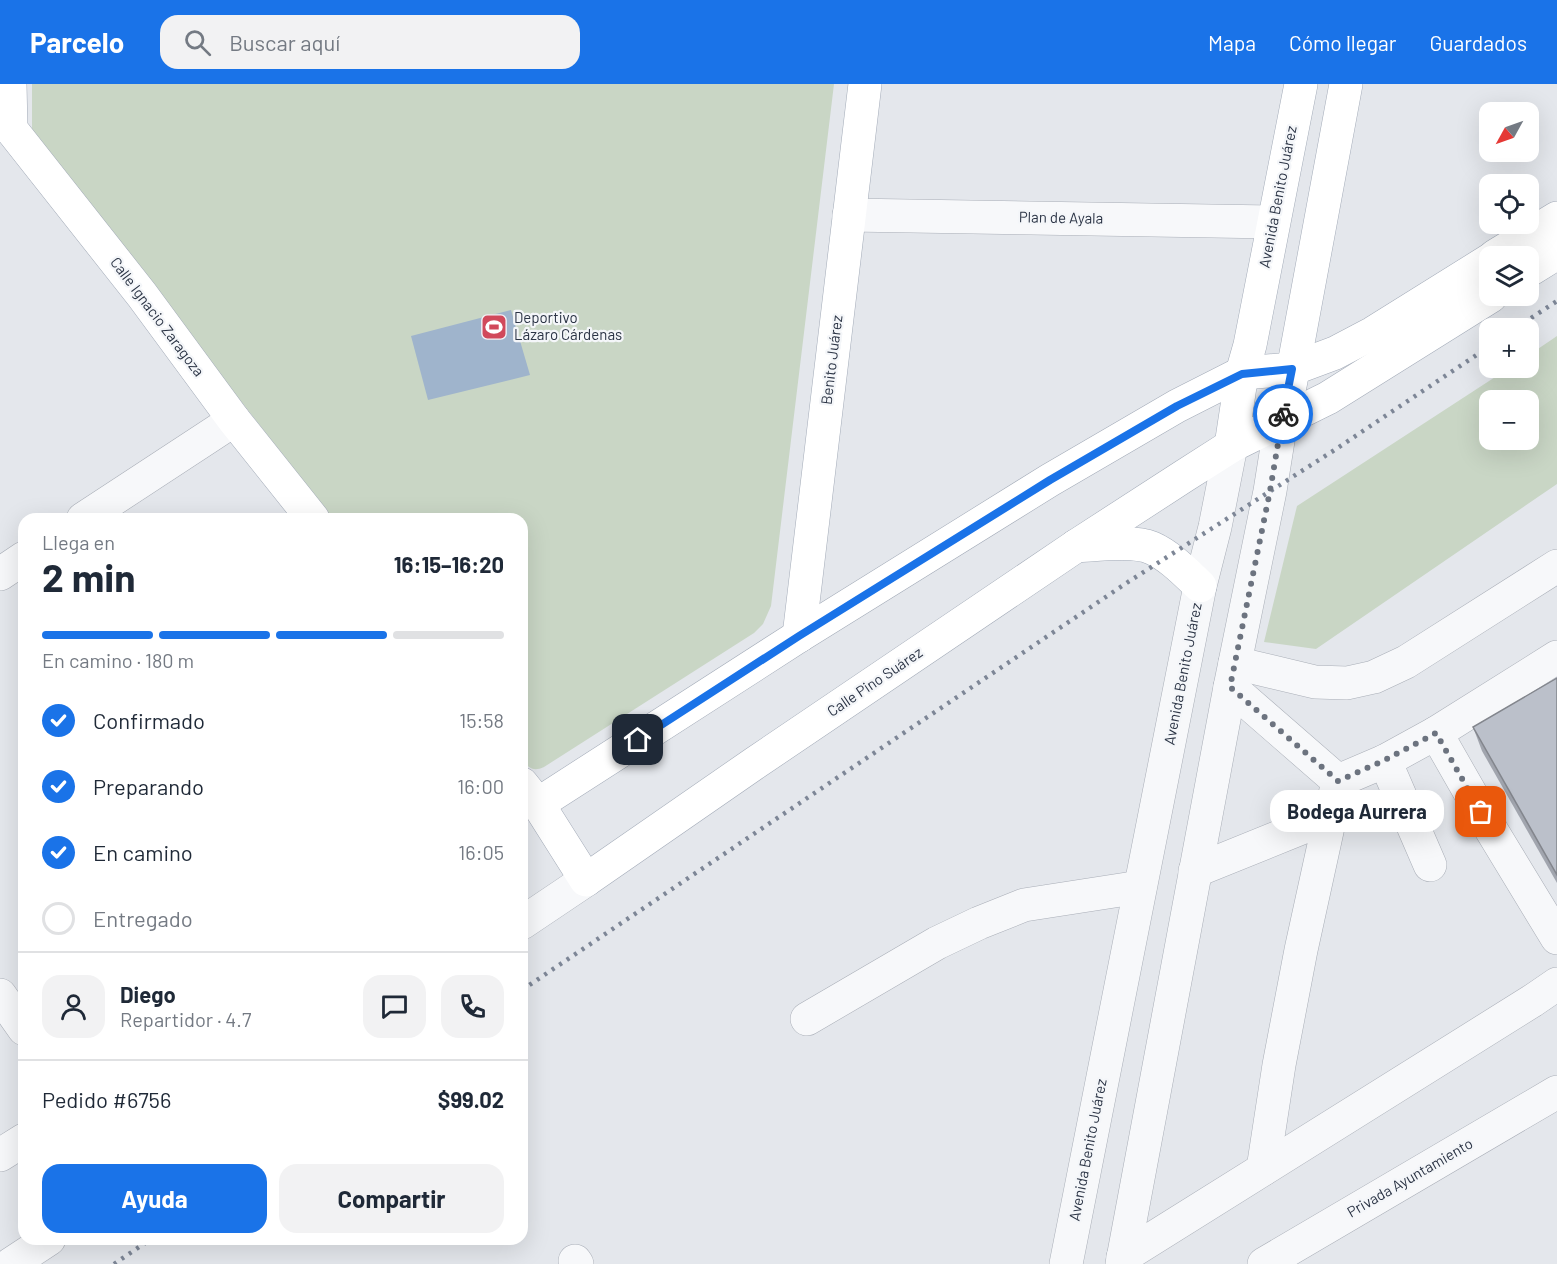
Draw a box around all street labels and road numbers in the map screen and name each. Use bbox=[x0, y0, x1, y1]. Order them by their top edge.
street label: Avenida Benito Juárez bbox=[1254, 124, 1300, 269]
street label: Plan de Ayala bbox=[1019, 207, 1103, 227]
street label: Calle Ignacio Zaragoza bbox=[107, 253, 208, 380]
street label: Benito Juárez bbox=[817, 314, 845, 406]
street label: Avenida Benito Juárez bbox=[1159, 601, 1205, 746]
street label: Calle Pino Suárez bbox=[823, 643, 926, 720]
street label: Avenida Benito Juárez bbox=[1064, 1077, 1110, 1222]
street label: Privada Ayuntamiento bbox=[1343, 1134, 1476, 1220]

